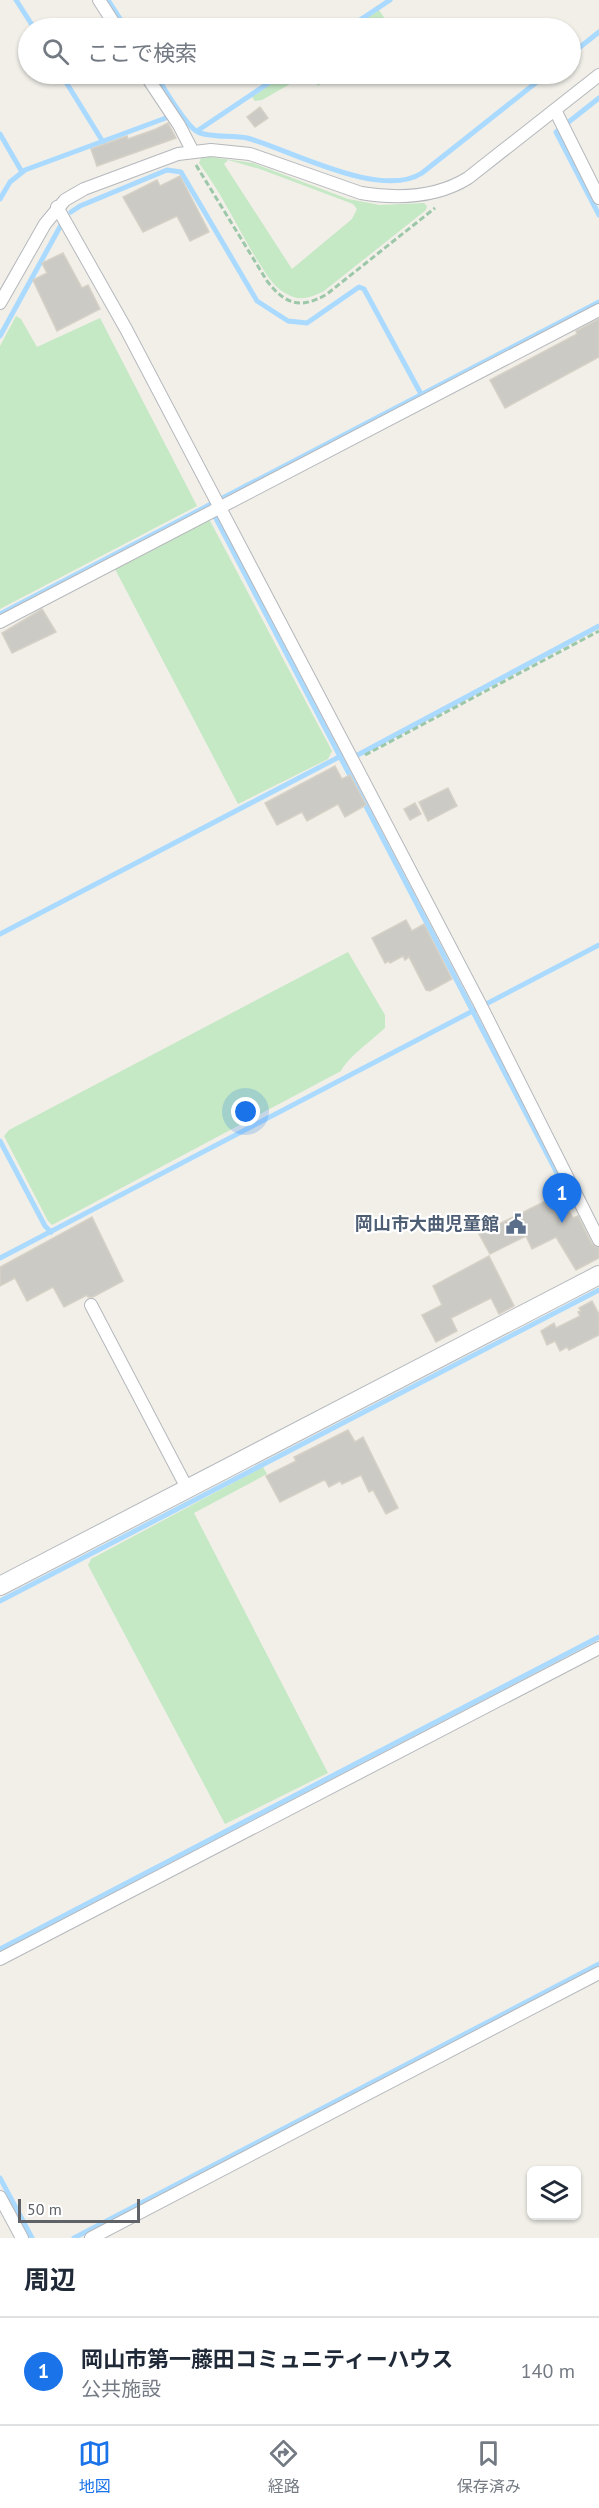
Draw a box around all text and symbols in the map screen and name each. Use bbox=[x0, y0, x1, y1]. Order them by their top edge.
search box bbox=[18, 18, 581, 84]
icon: search bbox=[39, 35, 72, 68]
text: ここで検索 bbox=[87, 39, 197, 67]
your location bbox=[231, 1097, 260, 1126]
pin: 1 bbox=[542, 1174, 582, 1223]
place label: 岡山市大曲児童館 bbox=[355, 1212, 499, 1235]
public building icon: 岡山市大曲児童館 bbox=[504, 1212, 528, 1236]
map controls bbox=[527, 2166, 581, 2220]
button: layers bbox=[527, 2166, 581, 2220]
scale bar bbox=[18, 2196, 140, 2224]
text: 50 m bbox=[27, 2199, 62, 2219]
text: 周辺 bbox=[24, 2263, 76, 2296]
text: 岡山市第一藤田コミュニティーハウス bbox=[81, 2345, 453, 2373]
text: 1 bbox=[38, 2358, 49, 2384]
text: 140 m bbox=[521, 2358, 575, 2384]
text: 公共施設 bbox=[81, 2376, 161, 2402]
tab: 地図 bbox=[78, 2437, 111, 2497]
tab: 経路 bbox=[267, 2437, 300, 2497]
tab: 保存済み bbox=[457, 2437, 521, 2497]

